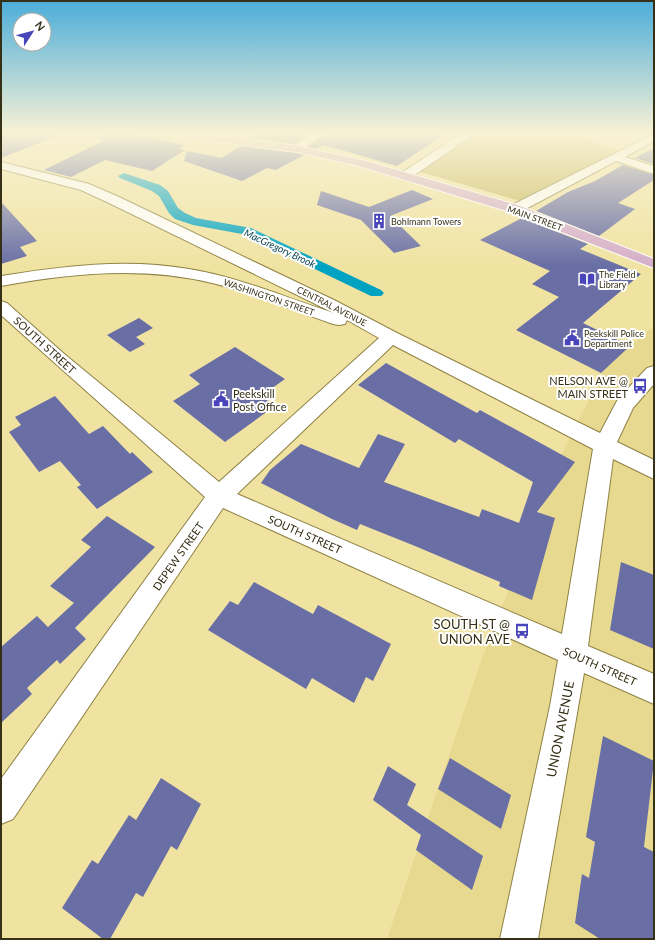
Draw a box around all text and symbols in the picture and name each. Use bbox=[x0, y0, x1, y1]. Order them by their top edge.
north arrow bbox=[12, 12, 52, 52]
text: N bbox=[33, 19, 48, 33]
street label: MAIN STREET bbox=[506, 203, 565, 233]
building icon: Bohlmann Towers bbox=[370, 212, 388, 230]
place label: Bohlmann Towers bbox=[391, 216, 461, 227]
water label: MacGregory Brook bbox=[242, 226, 318, 270]
place label: The Field Library bbox=[599, 269, 635, 290]
library icon: The Field Library bbox=[578, 270, 596, 288]
street label: WASHINGTON STREET bbox=[222, 276, 317, 318]
street label: CENTRAL AVENUE bbox=[295, 284, 369, 328]
street label: SOUTH STREET bbox=[11, 314, 79, 377]
place label: Peekskill Police Department bbox=[584, 328, 644, 349]
public building icon: Peekskill Police Department bbox=[563, 329, 581, 347]
place label: NELSON AVE @ MAIN STREET bbox=[549, 374, 628, 400]
bus stop icon: NELSON AVE @ MAIN STREET bbox=[631, 377, 649, 395]
place label: Peekskill Post Office bbox=[233, 387, 287, 413]
public building icon: Peekskill Post Office bbox=[212, 390, 230, 408]
street label: SOUTH STREET bbox=[266, 512, 344, 556]
street label: DEPEW STREET bbox=[150, 519, 207, 593]
place label: SOUTH ST @ UNION AVE bbox=[434, 616, 510, 647]
bus stop icon: SOUTH ST @ UNION AVE bbox=[513, 622, 531, 640]
street label: SOUTH STREET bbox=[561, 644, 639, 688]
street label: UNION AVENUE bbox=[543, 679, 577, 779]

